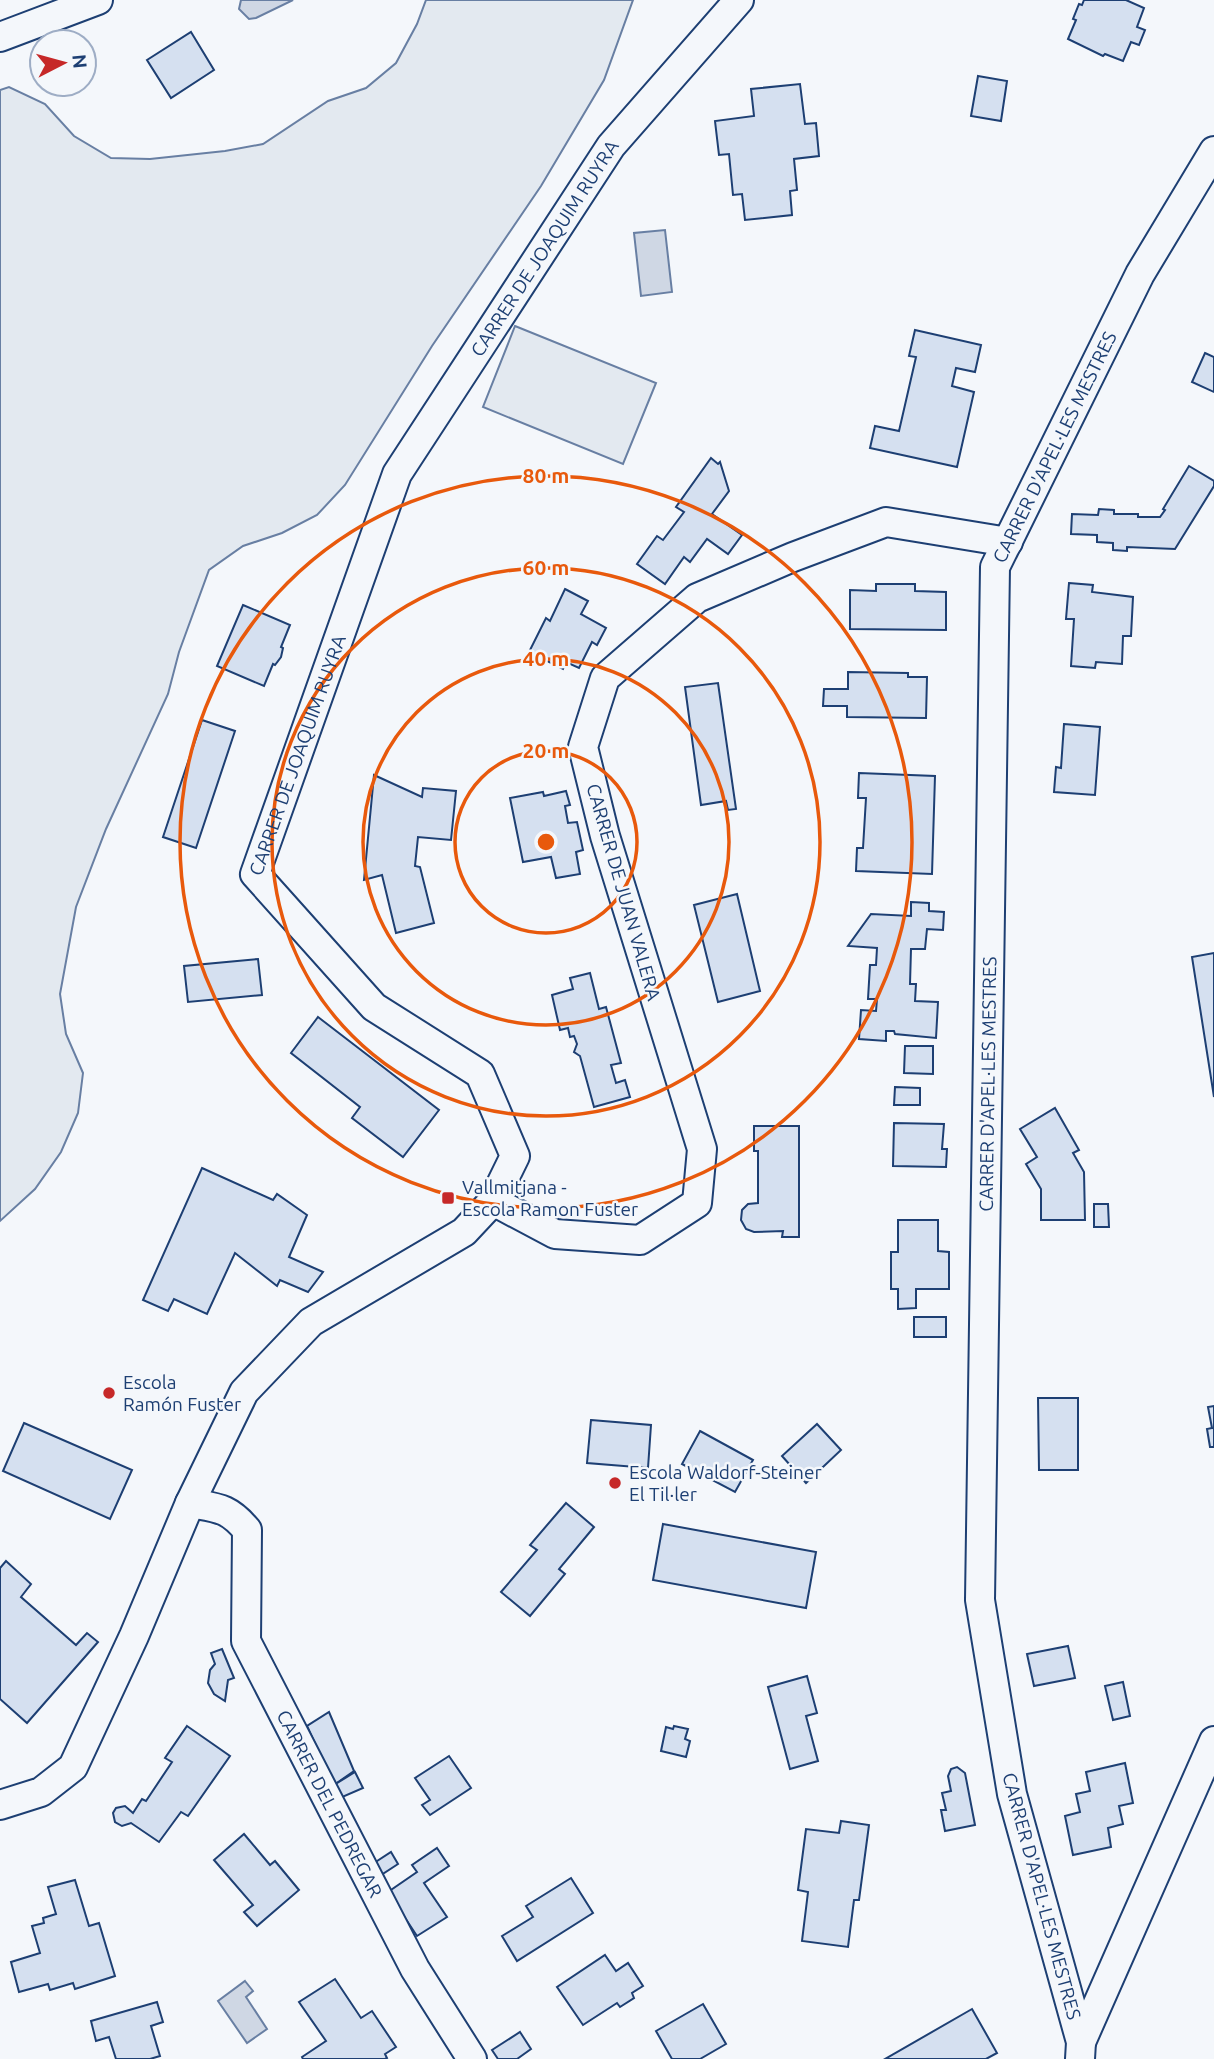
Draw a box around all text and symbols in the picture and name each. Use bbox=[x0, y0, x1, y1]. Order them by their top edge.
north arrow bbox=[28, 28, 98, 98]
text: N bbox=[68, 53, 92, 69]
street label: CARRER DE JOAQUIM RUYRA bbox=[466, 135, 623, 360]
street label: CARRER D'APEL·LES MESTRES bbox=[988, 328, 1121, 566]
text: 80 m bbox=[523, 463, 569, 487]
text: 60 m bbox=[523, 555, 569, 579]
street label: CARRER DE JOAQUIM RUYRA bbox=[244, 631, 350, 878]
text: 40 m bbox=[523, 646, 569, 670]
text: 20 m bbox=[523, 738, 569, 762]
street label: CARRER DE JUAN VALERA bbox=[582, 781, 666, 1004]
centre of rings bbox=[534, 830, 558, 854]
street label: CARRER D'APEL·LES MESTRES bbox=[975, 956, 1000, 1212]
place label: Vallmitjana - Escola Ramon Fuster bbox=[462, 1176, 638, 1220]
marker: Vallmitjana - Escola Ramon Fuster bbox=[440, 1190, 456, 1206]
place label: Escola Ramón Fuster bbox=[123, 1371, 241, 1415]
marker: Escola Ramón Fuster bbox=[101, 1385, 117, 1401]
place label: Escola Waldorf-Steiner El Til·ler bbox=[629, 1461, 822, 1505]
marker: Escola Waldorf-Steiner El Til·ler bbox=[607, 1475, 623, 1491]
street label: CARRER DEL PEDREGAR bbox=[272, 1706, 387, 1901]
street label: CARRER D'APEL·LES MESTRES bbox=[998, 1770, 1086, 2022]

